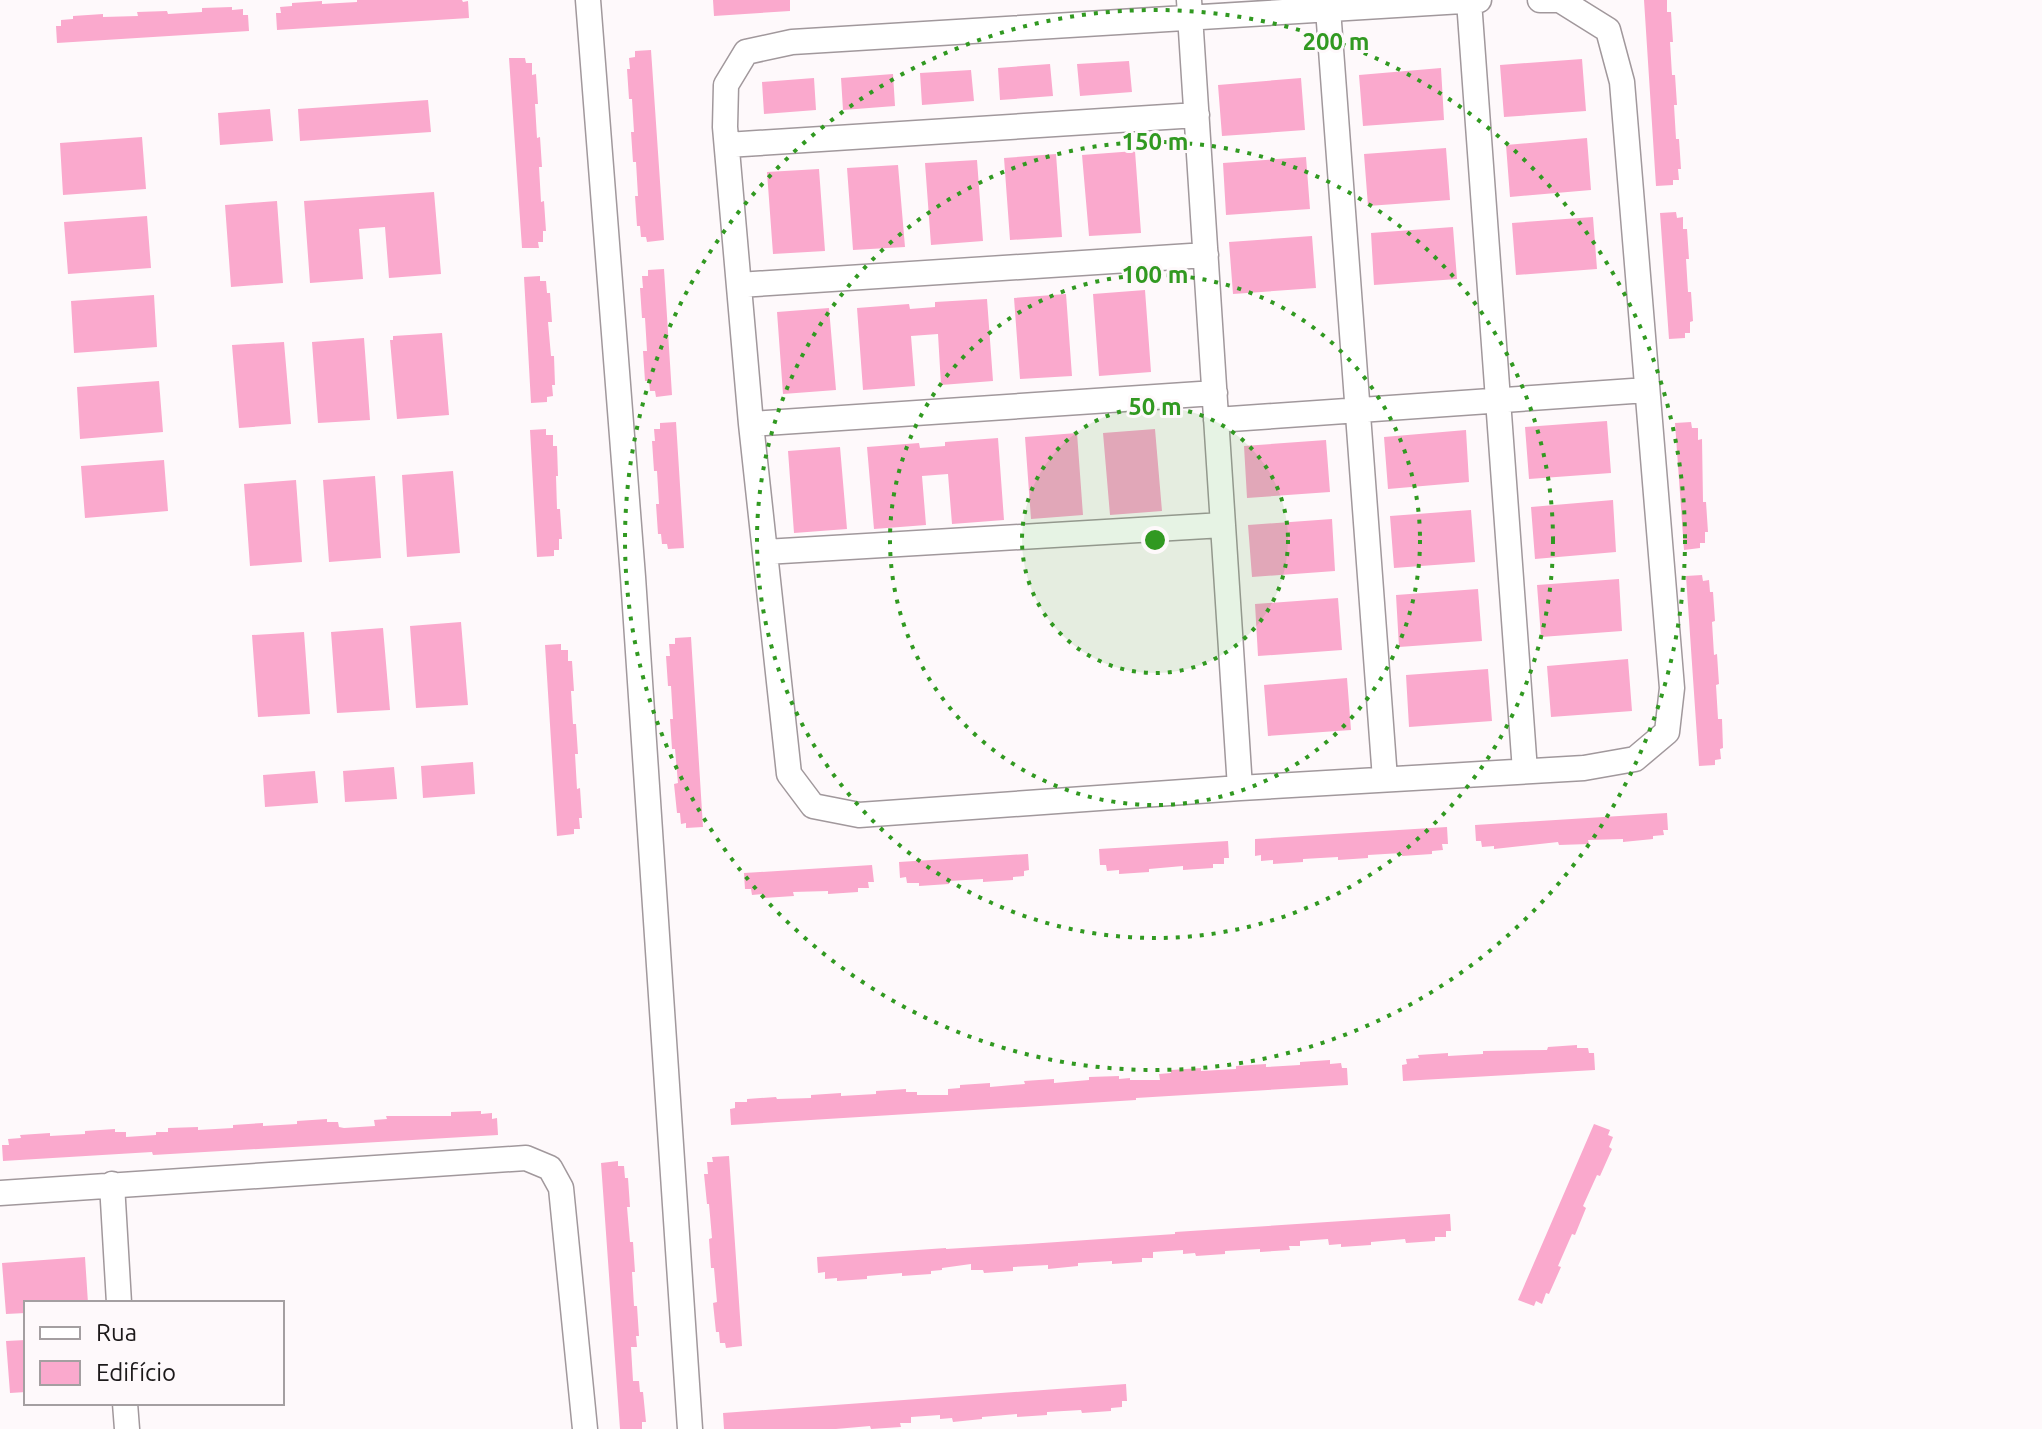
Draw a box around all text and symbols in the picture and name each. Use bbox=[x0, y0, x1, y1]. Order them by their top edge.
text: 200 m bbox=[1303, 28, 1369, 55]
text: 150 m bbox=[1122, 128, 1188, 155]
text: 100 m bbox=[1122, 261, 1188, 288]
text: 50 m bbox=[1128, 393, 1182, 420]
centre of rings bbox=[1141, 526, 1169, 554]
legend bbox=[24, 1301, 284, 1405]
text: Rua bbox=[96, 1319, 137, 1346]
text: Edifício bbox=[96, 1359, 176, 1386]

